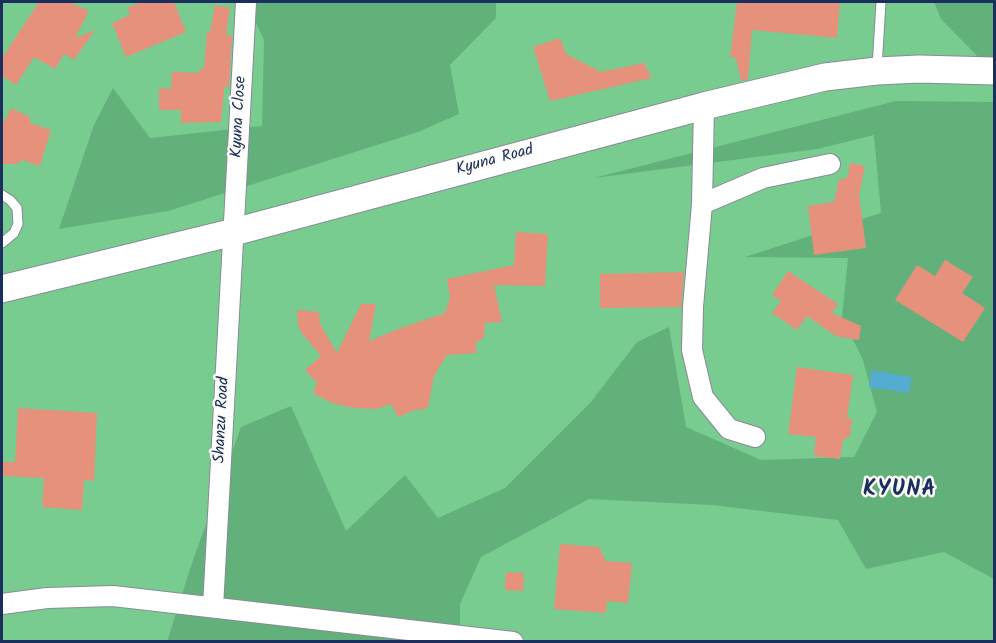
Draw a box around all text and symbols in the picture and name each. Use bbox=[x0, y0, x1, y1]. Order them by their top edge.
street label: Kyuna Close bbox=[228, 76, 252, 158]
street label: Kyuna Road bbox=[454, 141, 536, 181]
street label: Shanzu Road bbox=[211, 376, 235, 464]
district label: KYUNA bbox=[863, 478, 937, 504]

